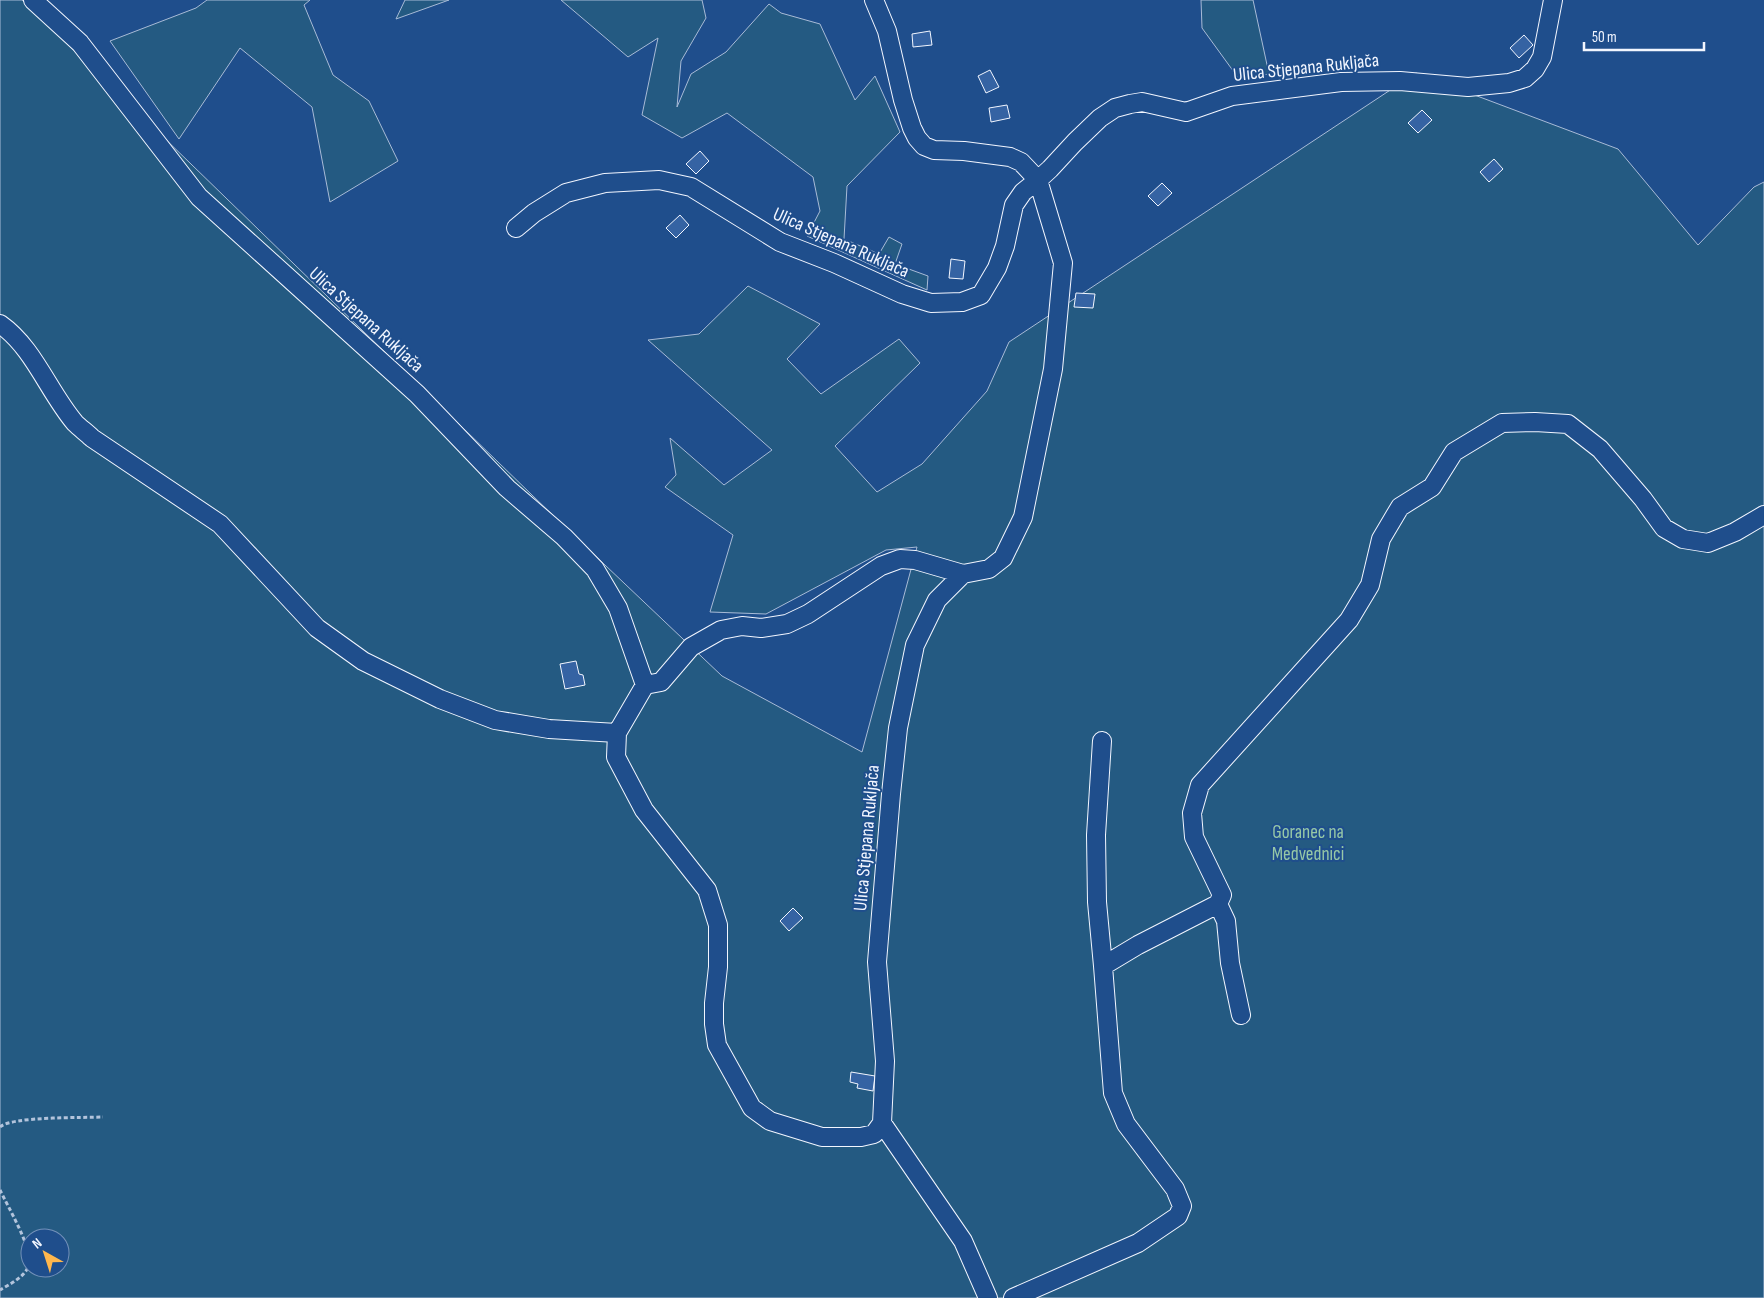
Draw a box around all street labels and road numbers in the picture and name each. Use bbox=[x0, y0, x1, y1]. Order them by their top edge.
street label: Ulica Stjepana Rukljača bbox=[1232, 49, 1380, 87]
street label: Ulica Stjepana Rukljača bbox=[769, 203, 913, 283]
street label: Ulica Stjepana Rukljača bbox=[304, 262, 428, 378]
street label: Ulica Stjepana Rukljača bbox=[849, 764, 885, 912]

